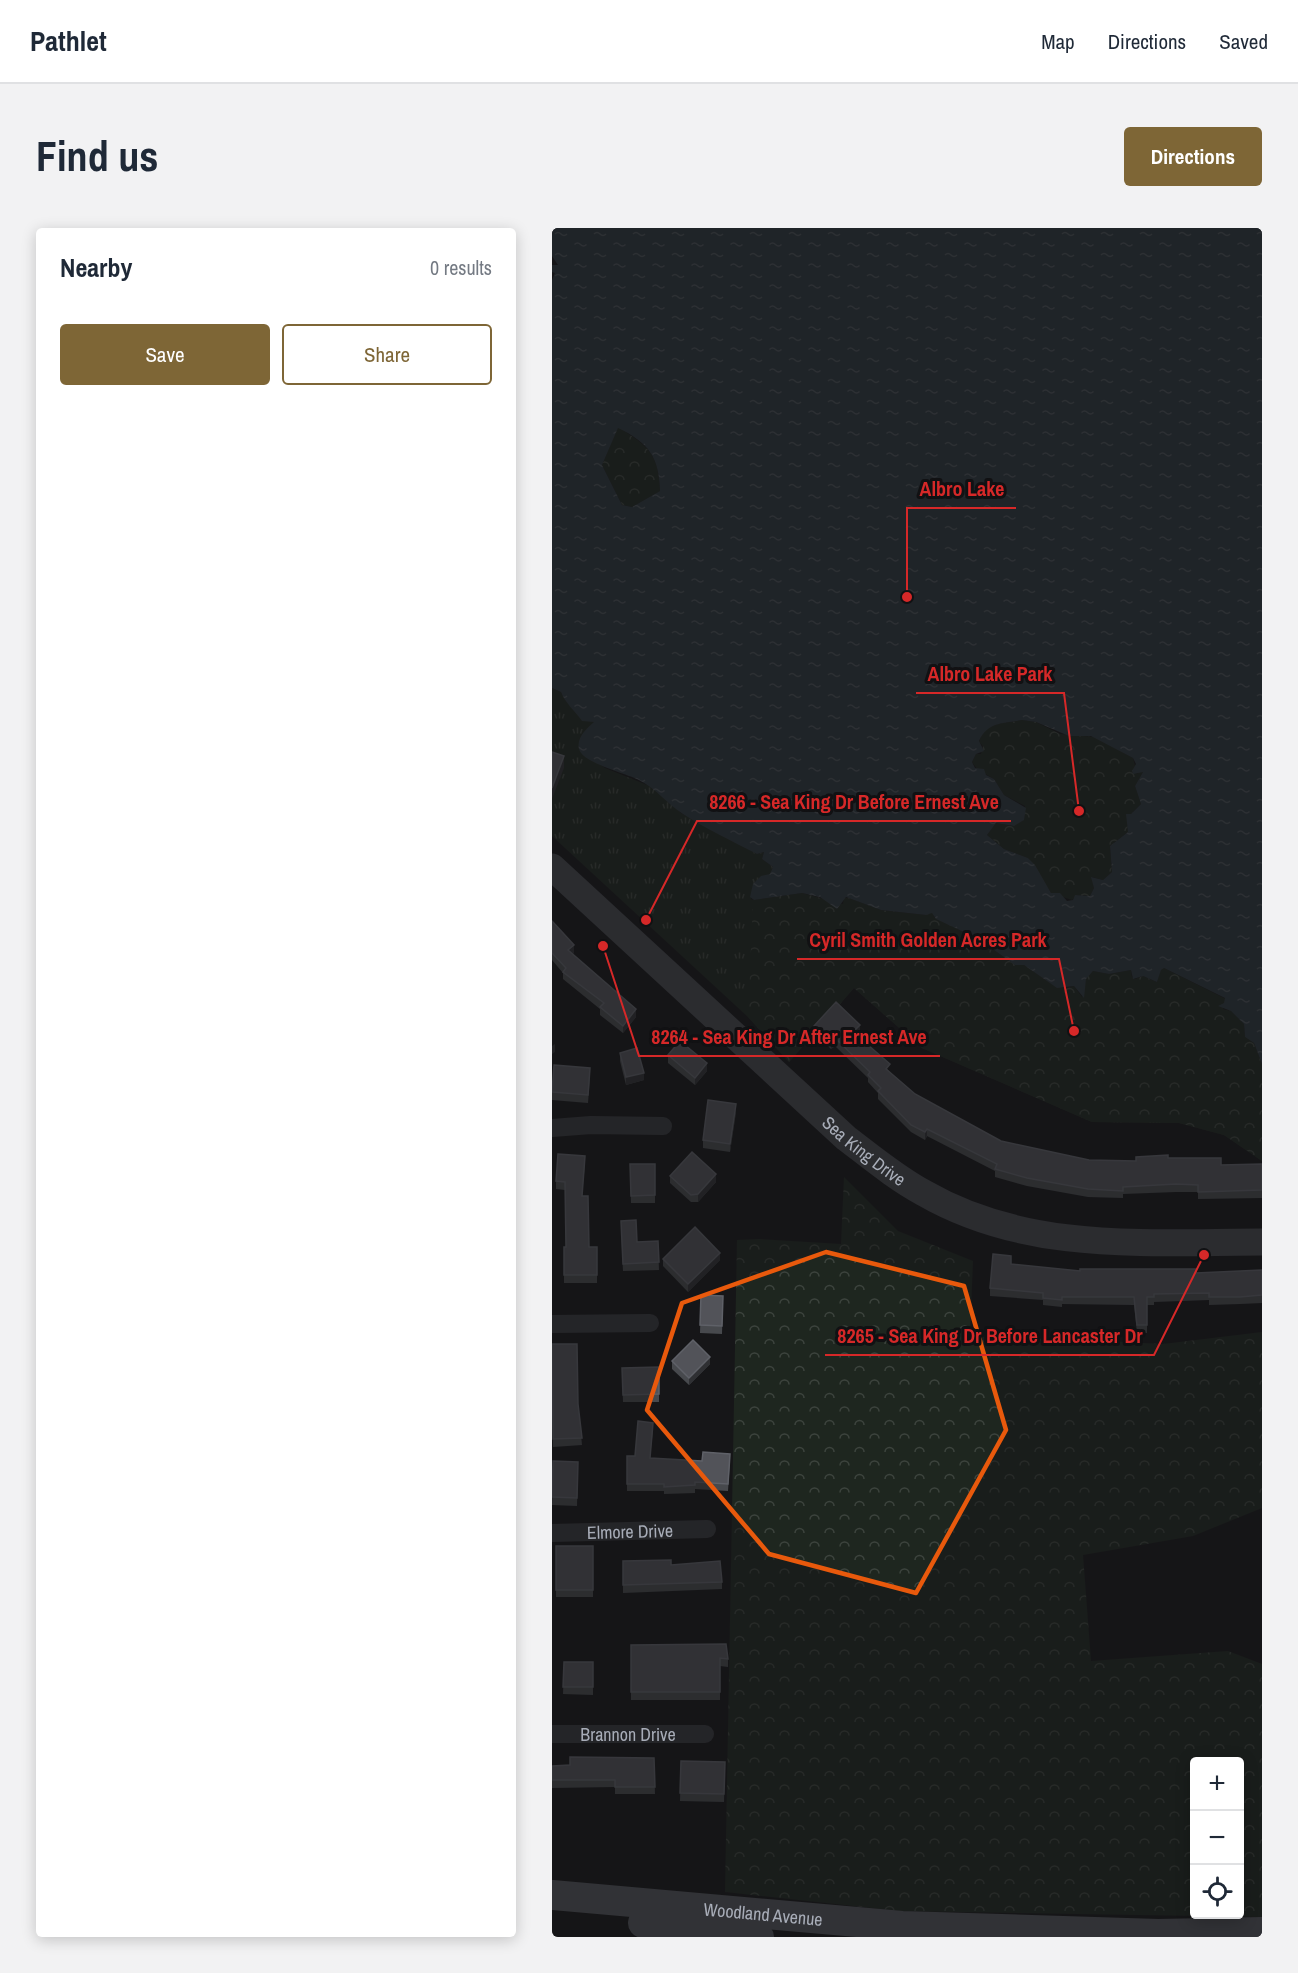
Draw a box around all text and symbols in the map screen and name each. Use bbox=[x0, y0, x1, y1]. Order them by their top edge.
text: Pathlet bbox=[30, 22, 107, 60]
text: Map bbox=[1041, 27, 1075, 56]
text: Directions bbox=[1108, 27, 1186, 56]
text: Saved bbox=[1219, 27, 1268, 56]
button: Directions bbox=[1124, 127, 1262, 186]
text: Find us bbox=[36, 128, 158, 184]
text: Nearby bbox=[60, 250, 132, 285]
text: 0 results bbox=[430, 254, 492, 281]
button: Save bbox=[60, 324, 270, 385]
button: Share bbox=[282, 324, 492, 385]
callout: Albro Lake bbox=[907, 470, 1016, 508]
text: Albro Lake bbox=[920, 475, 1004, 502]
callout: Albro Lake Park bbox=[916, 655, 1064, 693]
text: Albro Lake Park bbox=[928, 660, 1053, 687]
callout: 8266 - Sea King Dr Before Ernest Ave bbox=[697, 783, 1011, 821]
text: 8266 - Sea King Dr Before Ernest Ave bbox=[709, 788, 999, 815]
callout: Cyril Smith Golden Acres Park bbox=[797, 921, 1059, 959]
text: Cyril Smith Golden Acres Park bbox=[809, 926, 1048, 953]
callout: 8264 - Sea King Dr After Ernest Ave bbox=[639, 1018, 940, 1056]
text: 8264 - Sea King Dr After Ernest Ave bbox=[651, 1023, 927, 1050]
street label: Sea King Drive bbox=[817, 1110, 911, 1191]
callout: 8265 - Sea King Dr Before Lancaster Dr bbox=[825, 1317, 1154, 1355]
text: 8265 - Sea King Dr Before Lancaster Dr bbox=[837, 1322, 1143, 1349]
street label: Elmore Drive bbox=[587, 1517, 673, 1545]
street label: Brannon Drive bbox=[580, 1722, 676, 1747]
map controls bbox=[1190, 1757, 1244, 1919]
button: + bbox=[1190, 1757, 1244, 1811]
button: − bbox=[1190, 1811, 1244, 1865]
button: locate bbox=[1190, 1865, 1244, 1919]
street label: Woodland Avenue bbox=[703, 1896, 824, 1931]

